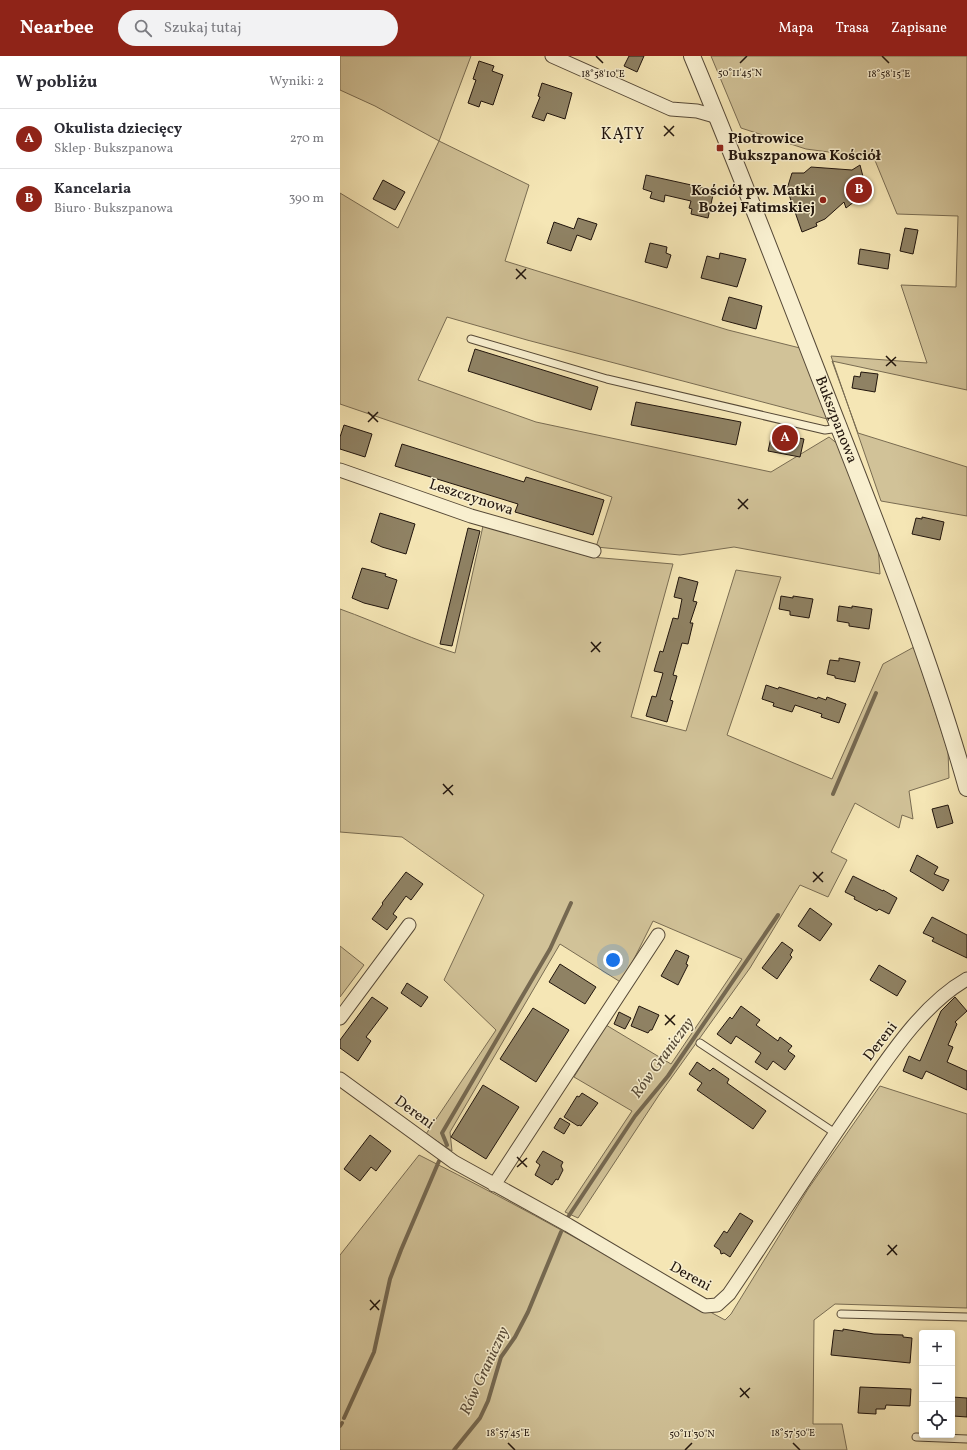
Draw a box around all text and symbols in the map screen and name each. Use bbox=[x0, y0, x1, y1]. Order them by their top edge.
search box bbox=[118, 10, 398, 46]
text: Nearbee bbox=[20, 15, 94, 41]
icon: search bbox=[132, 17, 154, 39]
text: Szukaj tutaj bbox=[164, 18, 242, 39]
text: Mapa bbox=[779, 19, 814, 38]
text: Trasa bbox=[836, 19, 869, 38]
text: Zapisane bbox=[891, 19, 947, 38]
text: 50°11'45"N bbox=[718, 66, 763, 80]
text: 18°58'10"E bbox=[581, 67, 625, 81]
text: 18°58'15"E bbox=[868, 67, 910, 81]
text: W pobliżu bbox=[16, 71, 97, 94]
text: Wyniki: 2 bbox=[269, 73, 324, 91]
text: Okulista dziecięcy bbox=[54, 119, 182, 140]
district label: KĄTY bbox=[601, 124, 645, 146]
place label: Piotrowice Bukszpanowa Kościół bbox=[728, 129, 882, 167]
text: A bbox=[24, 130, 34, 148]
text: 270 m bbox=[290, 130, 324, 148]
text: Sklep · Bukszpanowa bbox=[54, 140, 173, 158]
marker: Piotrowice Bukszpanowa Kościół bbox=[715, 143, 725, 153]
pin: B bbox=[846, 175, 872, 205]
text: Kancelaria bbox=[54, 179, 131, 200]
place label: Kościół pw. Matki Bożej Fatimskiej bbox=[691, 181, 815, 219]
text: B bbox=[25, 190, 33, 208]
text: 390 m bbox=[289, 190, 324, 208]
marker: Kościół pw. Matki Bożej Fatimskiej bbox=[818, 195, 828, 205]
text: Biuro · Bukszpanowa bbox=[54, 200, 173, 218]
street label: Bukszpanowa bbox=[809, 373, 862, 466]
pin: A bbox=[772, 423, 798, 453]
street label: Leszczynowa bbox=[426, 474, 516, 522]
your location bbox=[603, 950, 623, 970]
water label: Rów Graniczny bbox=[626, 1013, 700, 1103]
street label: Dereni bbox=[859, 1018, 903, 1066]
street label: Dereni bbox=[390, 1091, 438, 1135]
street label: Dereni bbox=[665, 1257, 715, 1297]
water label: Rów Graniczny bbox=[455, 1323, 515, 1419]
map controls bbox=[919, 1330, 955, 1438]
button: + bbox=[919, 1330, 955, 1366]
button: − bbox=[919, 1366, 955, 1402]
button: locate bbox=[919, 1402, 955, 1438]
text: 18°57'45"E bbox=[486, 1426, 530, 1440]
text: 18°57'50"E bbox=[771, 1426, 815, 1440]
text: 50°11'30"N bbox=[669, 1427, 715, 1441]

